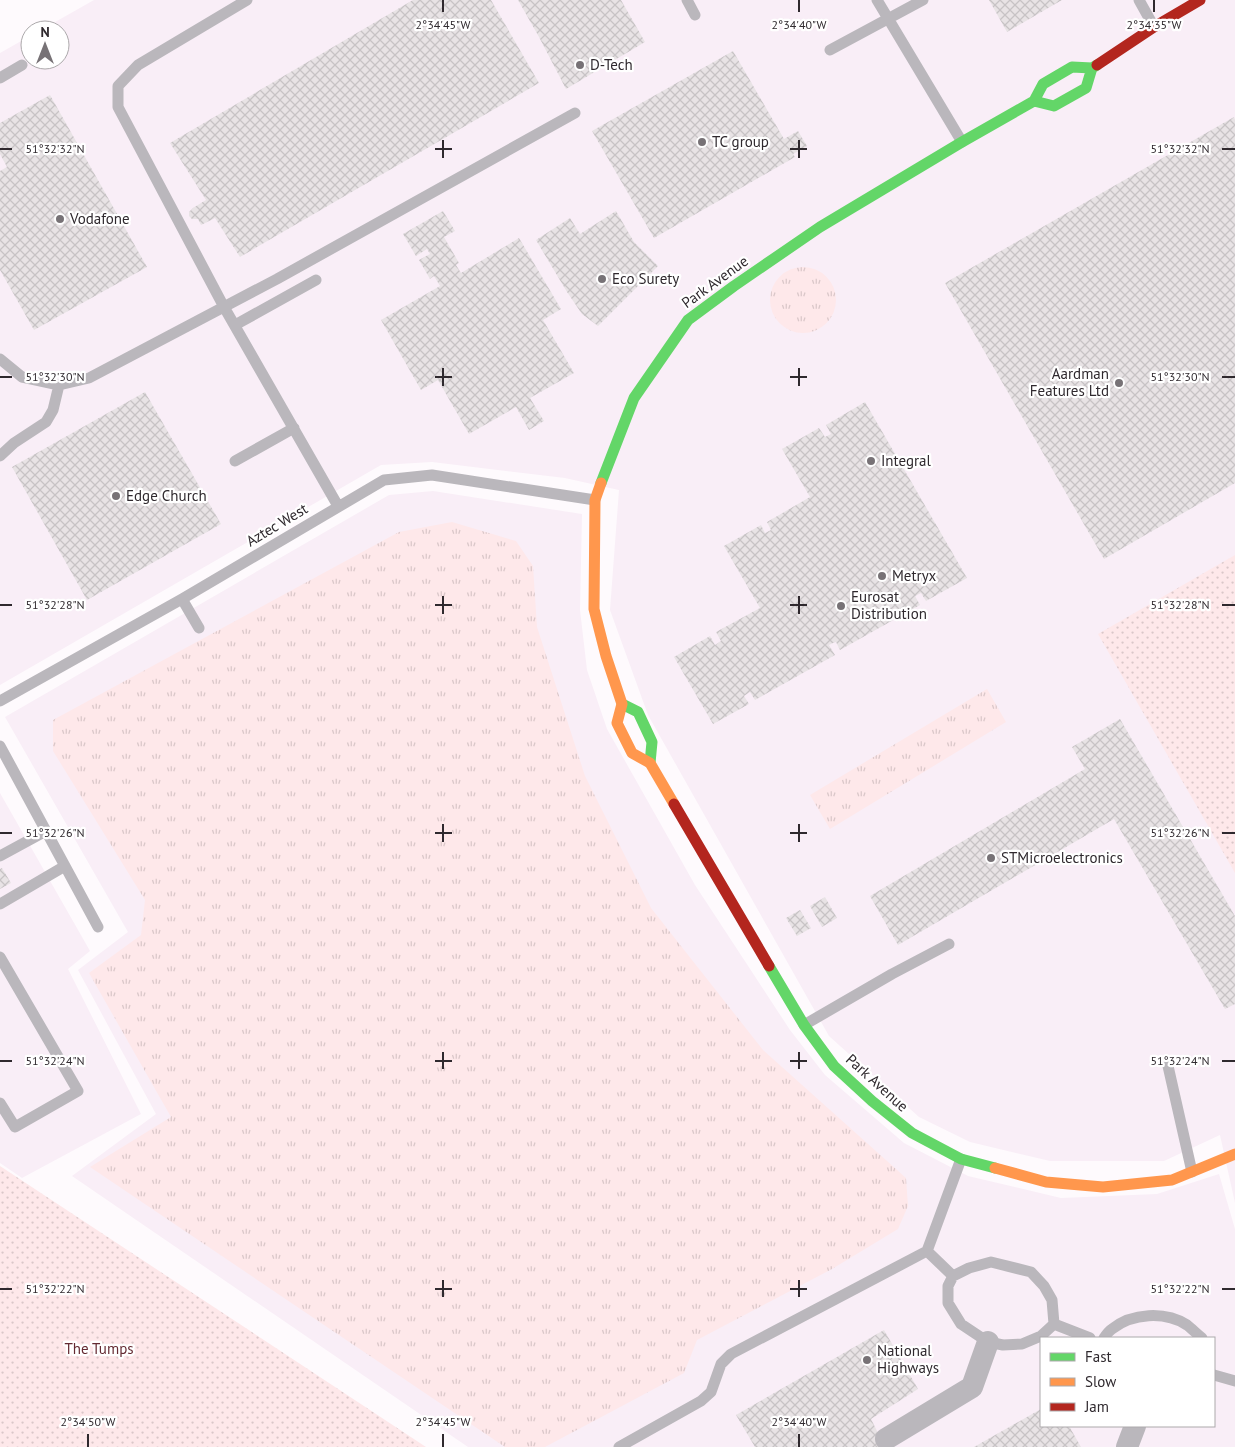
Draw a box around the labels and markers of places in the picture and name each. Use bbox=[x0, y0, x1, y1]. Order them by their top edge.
place label: D-Tech bbox=[590, 55, 633, 74]
marker: D-Tech bbox=[574, 59, 586, 71]
place label: TC group bbox=[712, 132, 769, 151]
marker: TC group bbox=[696, 136, 708, 148]
place label: Vodafone bbox=[69, 209, 130, 228]
marker: Vodafone bbox=[54, 213, 66, 225]
place label: Eco Surety bbox=[612, 269, 679, 288]
marker: Eco Surety bbox=[596, 273, 608, 285]
place label: Aardman Features Ltd bbox=[1030, 364, 1109, 400]
marker: Aardman Features Ltd bbox=[1113, 377, 1125, 389]
place label: Integral bbox=[881, 451, 932, 470]
marker: Integral bbox=[865, 455, 877, 467]
place label: Edge Church bbox=[126, 486, 207, 505]
marker: Edge Church bbox=[110, 490, 122, 502]
place label: Metryx bbox=[892, 566, 936, 585]
marker: Metryx bbox=[876, 570, 888, 582]
place label: Eurosat Distribution bbox=[851, 587, 927, 623]
marker: Eurosat Distribution bbox=[835, 600, 847, 612]
place label: STMicroelectronics bbox=[1001, 848, 1123, 867]
marker: STMicroelectronics bbox=[985, 852, 997, 864]
place label: National Highways bbox=[877, 1341, 939, 1377]
marker: National Highways bbox=[861, 1354, 873, 1366]

